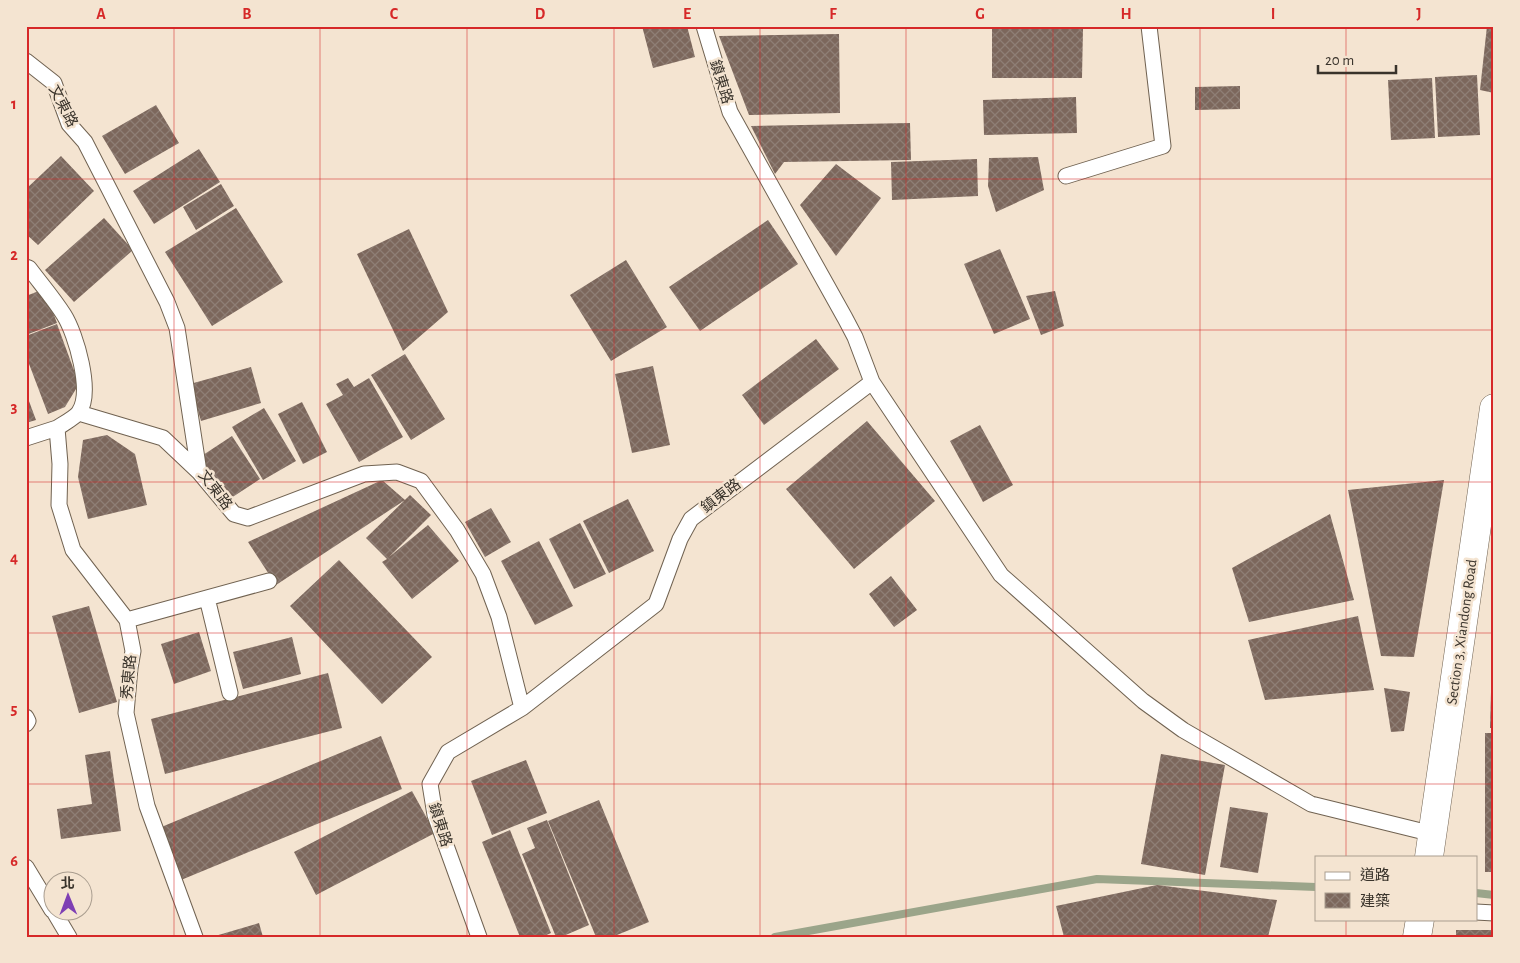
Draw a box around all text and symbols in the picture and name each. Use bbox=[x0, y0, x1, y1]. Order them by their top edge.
text: A bbox=[96, 6, 106, 22]
text: B bbox=[242, 6, 252, 22]
text: C bbox=[390, 6, 399, 22]
text: D bbox=[535, 6, 546, 22]
text: E bbox=[683, 6, 691, 22]
text: F bbox=[829, 6, 837, 22]
text: G bbox=[975, 6, 985, 22]
text: H bbox=[1120, 6, 1132, 22]
text: I bbox=[1271, 6, 1275, 22]
text: J bbox=[1416, 6, 1422, 22]
scale bar bbox=[1318, 42, 1395, 74]
text: 20 m bbox=[1325, 53, 1354, 68]
street label: 鎮東路 bbox=[707, 58, 737, 106]
street label: 文東路 bbox=[46, 82, 81, 129]
text: 1 bbox=[11, 96, 17, 112]
text: 2 bbox=[10, 247, 18, 263]
text: 3 bbox=[11, 399, 18, 415]
street label: 文東路 bbox=[195, 467, 235, 512]
street label: 鎮東路 bbox=[697, 475, 743, 516]
text: 4 bbox=[10, 550, 18, 566]
street label: Section 3, Xiandong Road bbox=[1444, 558, 1480, 706]
street label: 秀東路 bbox=[119, 654, 138, 700]
text: 5 bbox=[11, 701, 18, 717]
street label: 鎮東路 bbox=[426, 801, 456, 849]
text: 6 bbox=[10, 853, 18, 869]
legend bbox=[1315, 856, 1478, 920]
text: 道路 bbox=[1360, 867, 1390, 883]
north arrow bbox=[42, 870, 92, 920]
text: 北 bbox=[61, 876, 75, 891]
text: 建築 bbox=[1360, 893, 1390, 909]

